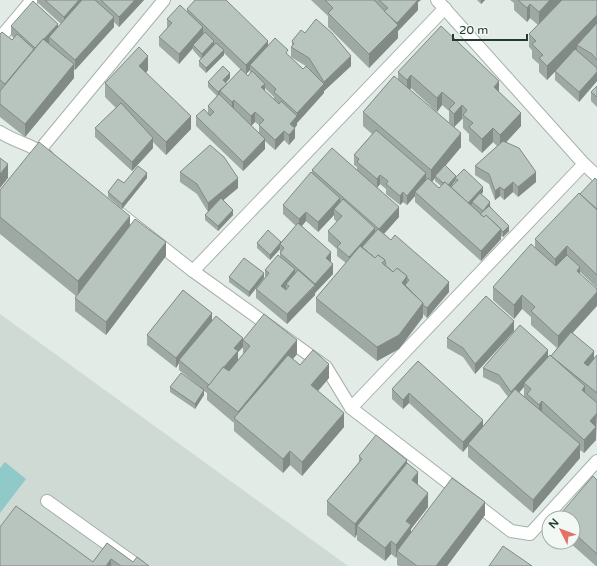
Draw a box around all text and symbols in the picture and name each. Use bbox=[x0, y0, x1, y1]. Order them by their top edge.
scale bar bbox=[453, 16, 527, 42]
text: 20 m bbox=[459, 23, 488, 37]
north arrow bbox=[541, 510, 581, 550]
text: N bbox=[546, 516, 562, 531]

